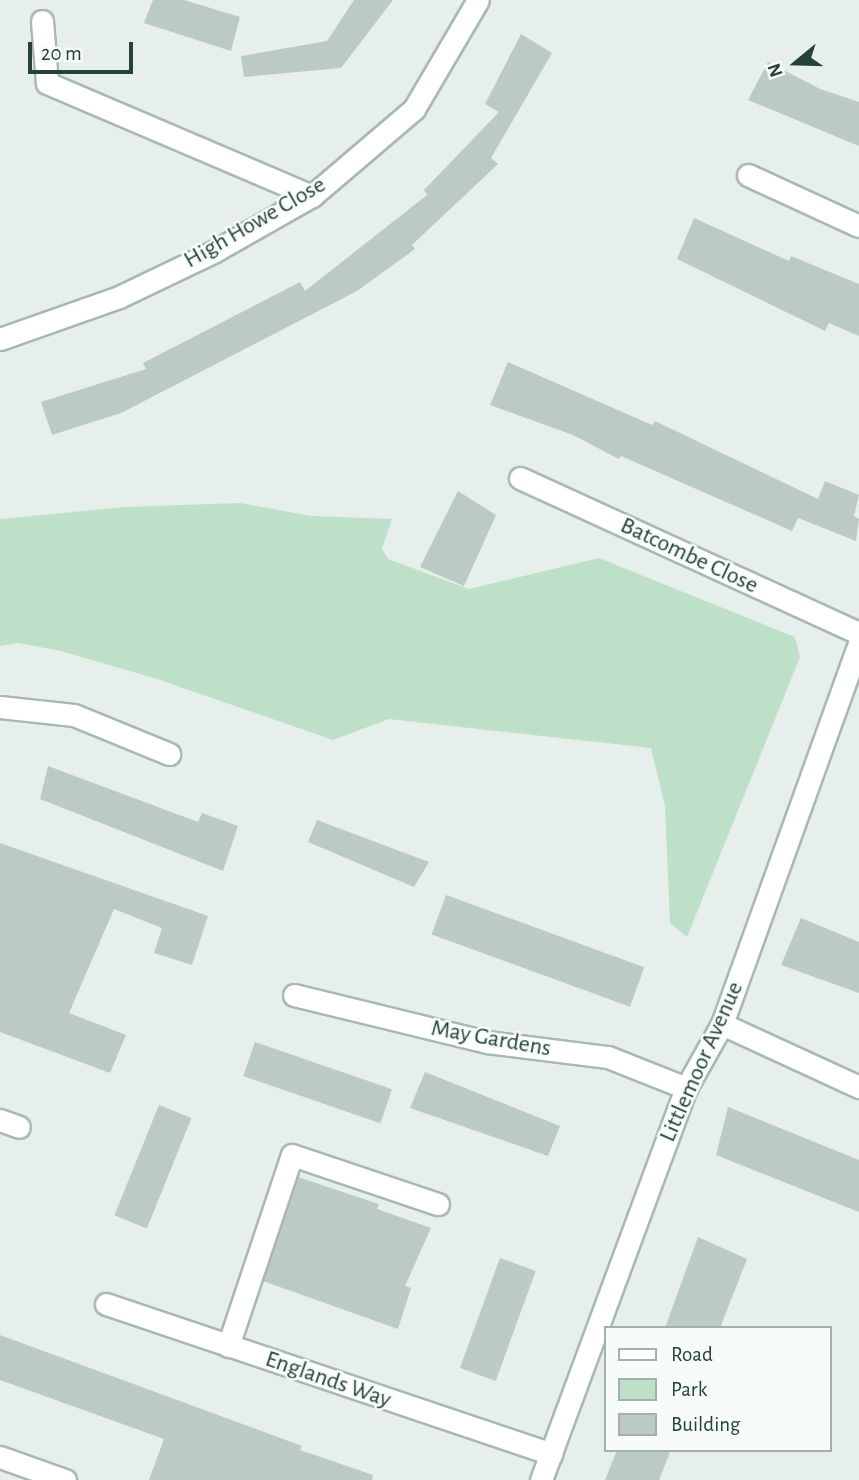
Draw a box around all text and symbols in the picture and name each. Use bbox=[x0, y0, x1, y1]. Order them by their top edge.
scale bar bbox=[32, 28, 136, 72]
north arrow bbox=[761, 28, 831, 98]
text: 20 m bbox=[41, 43, 82, 64]
text: N bbox=[765, 61, 787, 79]
street label: High Howe Close bbox=[179, 171, 331, 275]
street label: Batcombe Close bbox=[615, 512, 763, 600]
street label: Littlemoor Avenue bbox=[654, 977, 750, 1147]
street label: May Gardens bbox=[429, 1014, 553, 1064]
legend bbox=[604, 1326, 831, 1452]
text: Road bbox=[671, 1344, 713, 1365]
street label: Englands Way bbox=[261, 1345, 395, 1415]
text: Park bbox=[671, 1379, 707, 1400]
text: Building bbox=[671, 1414, 740, 1435]

